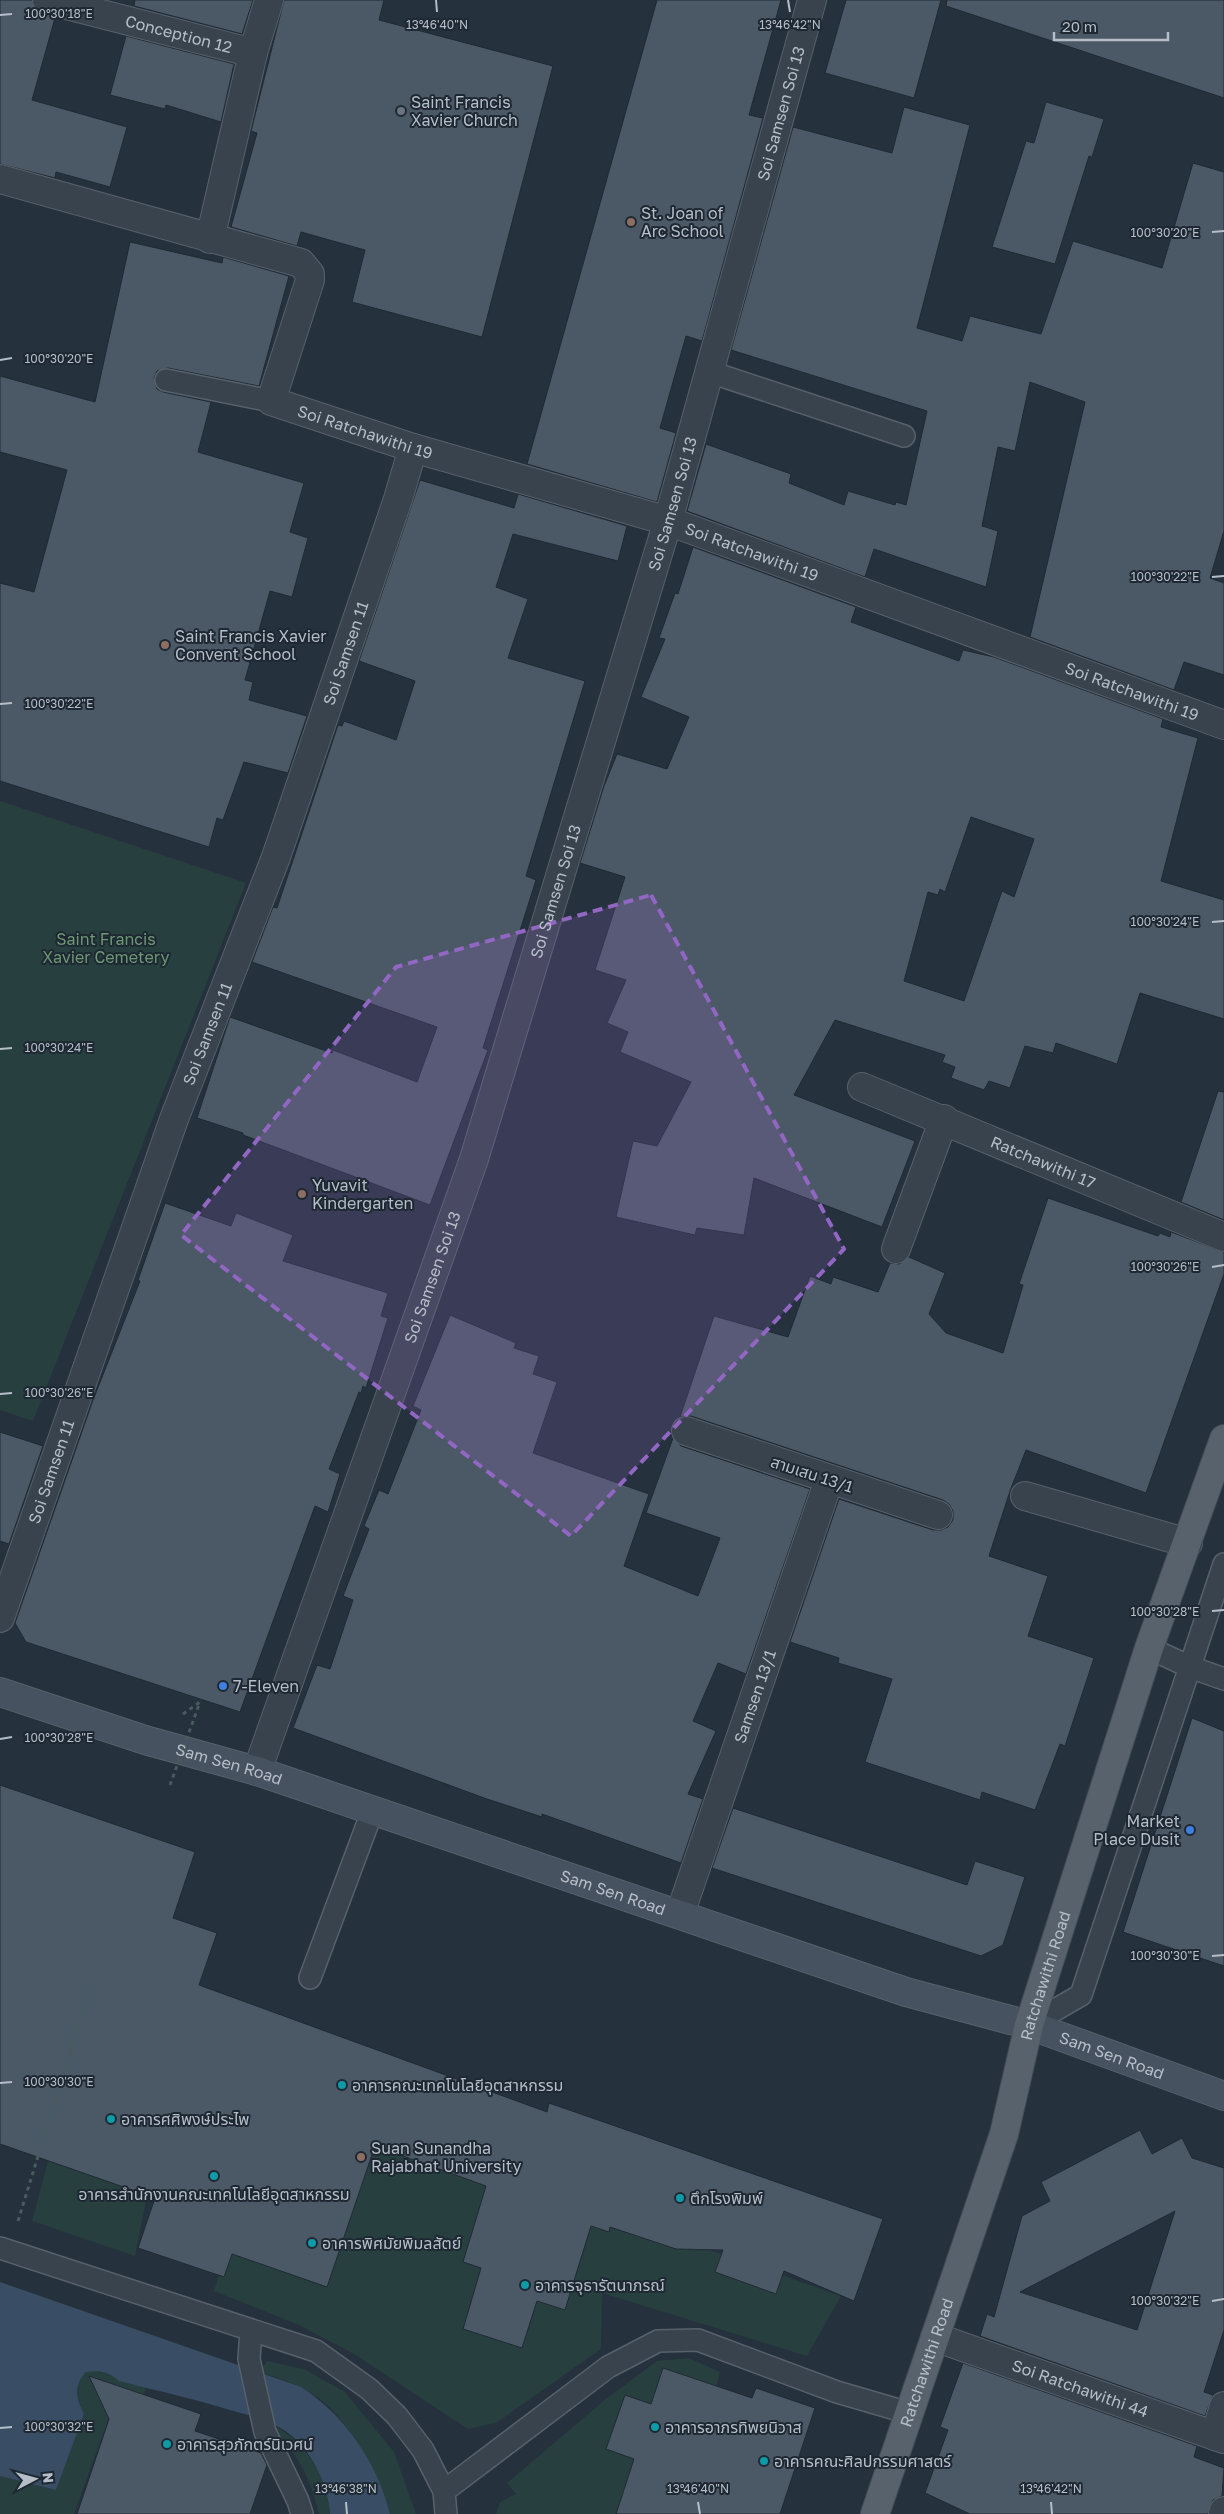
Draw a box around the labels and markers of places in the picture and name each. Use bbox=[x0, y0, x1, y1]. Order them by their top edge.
place label: Saint Francis Xavier Church bbox=[411, 92, 518, 130]
marker: Saint Francis Xavier Church bbox=[395, 105, 407, 117]
place label: St. Joan of Arc School bbox=[641, 203, 724, 241]
marker: St. Joan of Arc School bbox=[625, 216, 637, 228]
place label: Saint Francis Xavier Convent School bbox=[175, 626, 327, 664]
marker: Saint Francis Xavier Convent School bbox=[159, 639, 171, 651]
place label: Yuvavit Kindergarten bbox=[312, 1175, 413, 1213]
marker: Yuvavit Kindergarten bbox=[296, 1188, 308, 1200]
place label: 7-Eleven bbox=[233, 1676, 299, 1696]
marker: 7-Eleven bbox=[217, 1680, 229, 1692]
place label: Market Place Dusit bbox=[1093, 1811, 1180, 1849]
marker: Market Place Dusit bbox=[1184, 1824, 1196, 1836]
place label: อาคารคณะเทคโนโลยีอุตสาหกรรม bbox=[352, 2075, 563, 2095]
marker: อาคารคณะเทคโนโลยีอุตสาหกรรม bbox=[336, 2079, 348, 2091]
place label: อาคารศศิพงษ์ประไพ bbox=[121, 2109, 249, 2129]
marker: อาคารศศิพงษ์ประไพ bbox=[105, 2113, 117, 2125]
place label: Suan Sunandha Rajabhat University bbox=[371, 2138, 522, 2176]
marker: Suan Sunandha Rajabhat University bbox=[355, 2151, 367, 2163]
marker: อาคารสำนักงานคณะเทคโนโลยีอุตสาหกรรม bbox=[208, 2170, 220, 2182]
place label: อาคารสำนักงานคณะเทคโนโลยีอุตสาหกรรม bbox=[78, 2184, 350, 2204]
place label: ตึกโรงพิมพ์ bbox=[690, 2188, 763, 2208]
marker: ตึกโรงพิมพ์ bbox=[674, 2192, 686, 2204]
place label: อาคารพิศมัยพิมลสัตย์ bbox=[322, 2233, 461, 2253]
marker: อาคารพิศมัยพิมลสัตย์ bbox=[306, 2237, 318, 2249]
place label: อาคารจุธารัตนาภรณ์ bbox=[535, 2275, 665, 2295]
marker: อาคารจุธารัตนาภรณ์ bbox=[519, 2279, 531, 2291]
place label: อาคารอาภรทิพยนิวาส bbox=[665, 2417, 802, 2437]
marker: อาคารอาภรทิพยนิวาส bbox=[649, 2421, 661, 2433]
place label: อาคารสุวภักตร์นิเวศน์ bbox=[177, 2434, 313, 2454]
marker: อาคารสุวภักตร์นิเวศน์ bbox=[161, 2438, 173, 2450]
place label: อาคารคณะศิลปกรรมศาสตร์ bbox=[774, 2451, 952, 2471]
marker: อาคารคณะศิลปกรรมศาสตร์ bbox=[758, 2455, 770, 2467]

